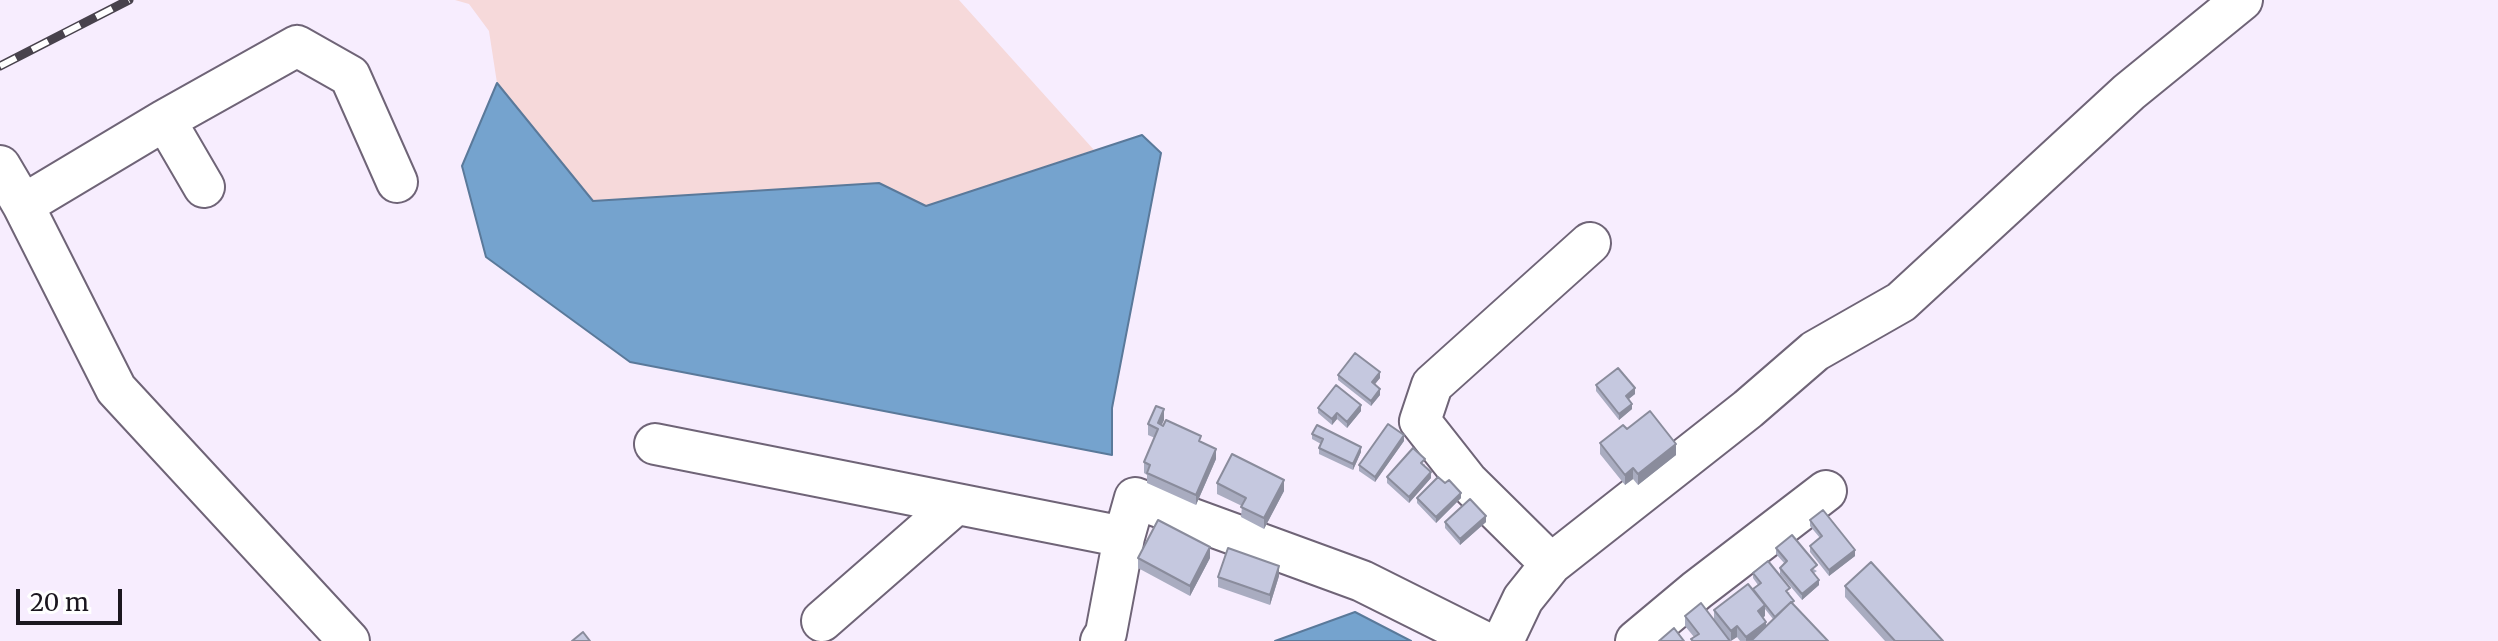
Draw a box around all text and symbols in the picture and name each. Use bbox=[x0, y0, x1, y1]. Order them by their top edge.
scale bar bbox=[20, 573, 126, 623]
text: 20 m bbox=[30, 587, 89, 618]

